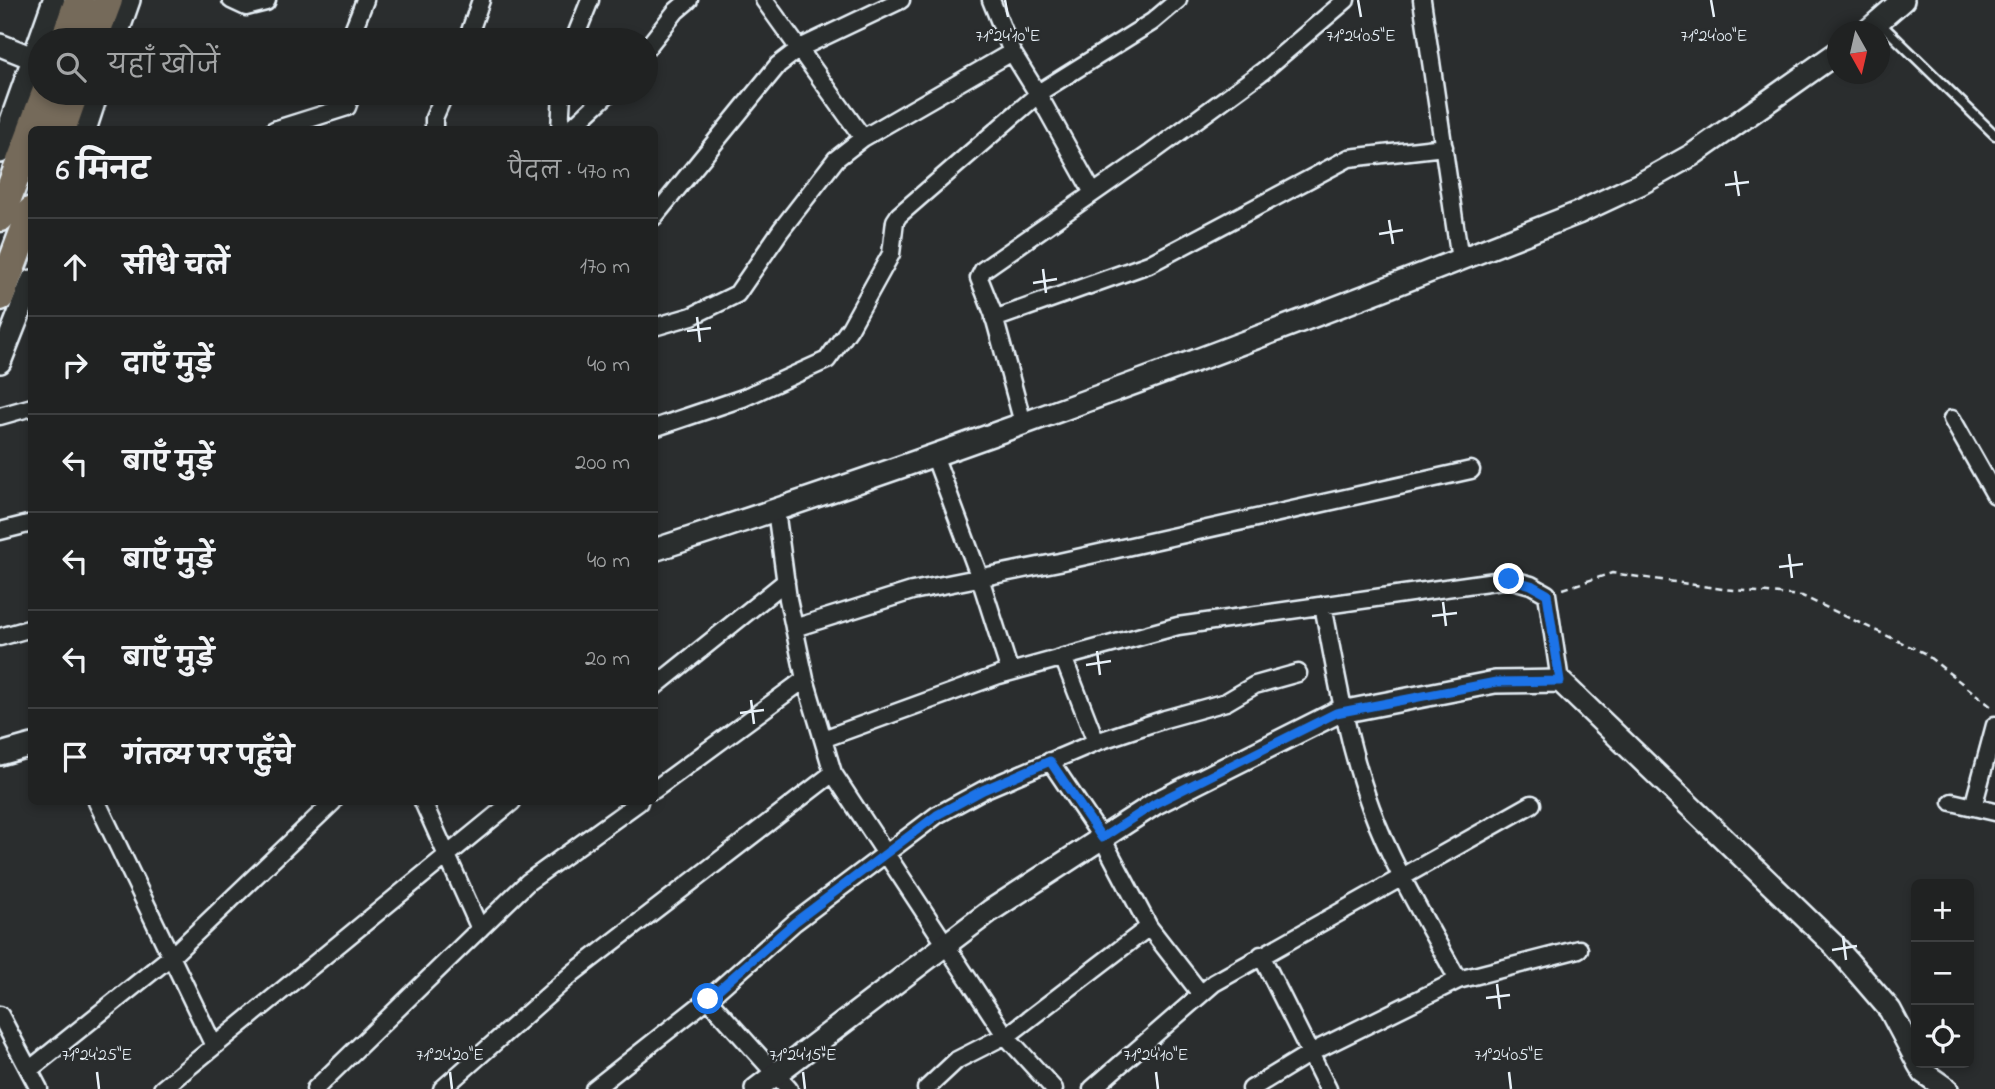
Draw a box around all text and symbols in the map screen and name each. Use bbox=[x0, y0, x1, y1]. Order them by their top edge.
north arrow bbox=[1827, 21, 1890, 84]
text: 71°24'10"E bbox=[976, 24, 1041, 50]
text: 71°24'05"E bbox=[1326, 24, 1396, 50]
text: 71°24'00"E bbox=[1681, 24, 1748, 50]
search box bbox=[28, 28, 658, 105]
icon: search bbox=[52, 48, 90, 86]
text: यहाँ खोजें bbox=[108, 48, 220, 86]
text: 6 मिनट bbox=[56, 150, 150, 194]
text: पैदल · 470 m bbox=[508, 156, 630, 189]
icon: ahead bbox=[56, 248, 94, 286]
text: सीधे चलें bbox=[123, 249, 229, 287]
text: 170 m bbox=[580, 251, 630, 284]
icon: right bbox=[56, 346, 94, 384]
text: दाएँ मुड़ें bbox=[123, 347, 213, 385]
text: 40 m bbox=[587, 349, 630, 382]
icon: left bbox=[56, 444, 94, 482]
text: बाएँ मुड़ें bbox=[123, 445, 214, 483]
text: 200 m bbox=[575, 447, 630, 480]
icon: left bbox=[56, 542, 94, 580]
text: बाएँ मुड़ें bbox=[123, 543, 214, 581]
text: 40 m bbox=[587, 545, 630, 578]
route end bbox=[1493, 563, 1524, 594]
icon: left bbox=[56, 640, 94, 678]
text: बाएँ मुड़ें bbox=[123, 641, 214, 679]
text: 20 m bbox=[585, 643, 630, 676]
icon: arrive bbox=[56, 738, 94, 776]
text: गंतव्य पर पहुँचे bbox=[123, 739, 294, 777]
map controls bbox=[1911, 879, 1974, 1068]
button: + bbox=[1911, 879, 1974, 942]
button: − bbox=[1911, 942, 1974, 1005]
route start bbox=[692, 983, 723, 1014]
button: locate bbox=[1911, 1005, 1974, 1068]
text: 71°24'25"E bbox=[62, 1043, 132, 1069]
text: 71°24'20"E bbox=[416, 1043, 484, 1069]
text: 71°24'15"E bbox=[769, 1043, 837, 1069]
text: 71°24'10"E bbox=[1124, 1043, 1189, 1069]
text: 71°24'05"E bbox=[1474, 1043, 1544, 1069]

